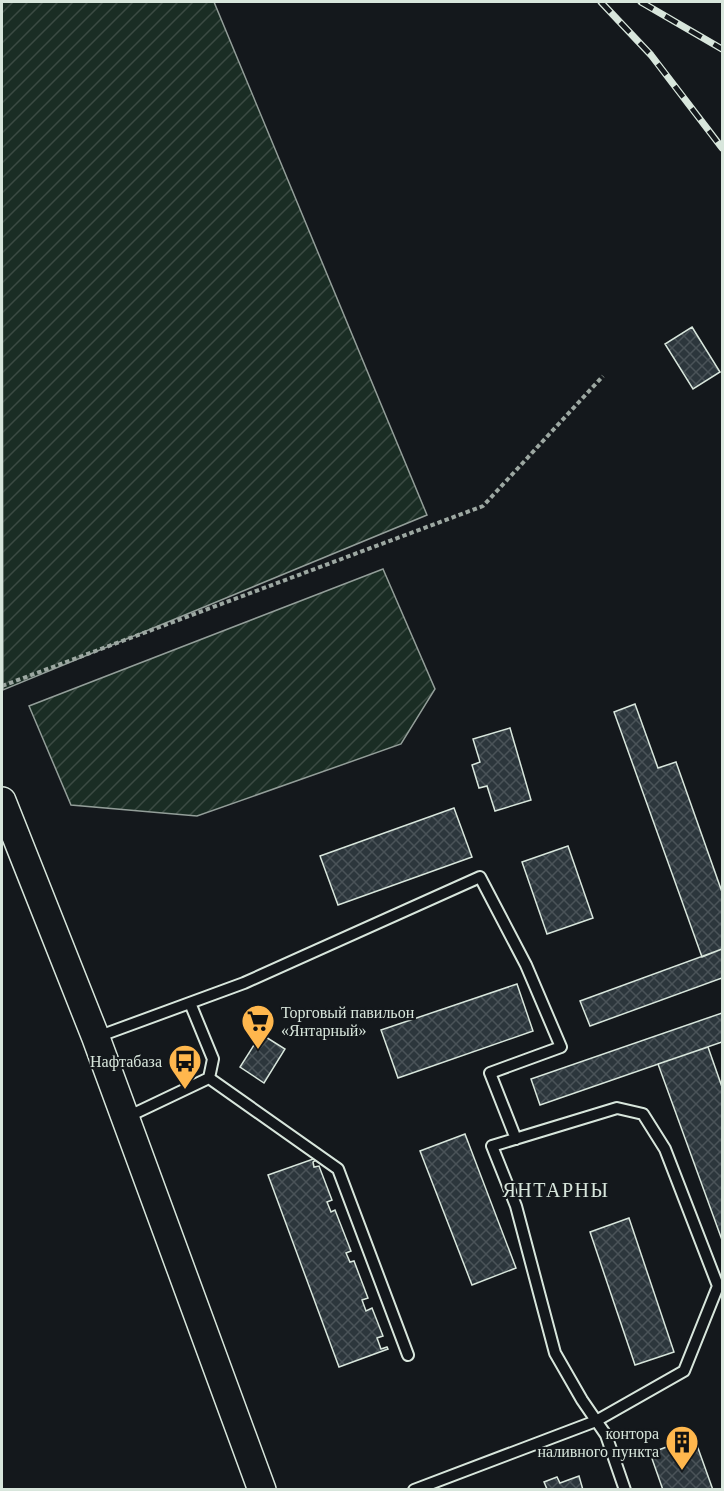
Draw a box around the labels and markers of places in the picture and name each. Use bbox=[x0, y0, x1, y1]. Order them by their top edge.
supermarket icon: Торговый павильон «Янтарный» bbox=[240, 1003, 276, 1050]
place label: Торговый павильон «Янтарный» bbox=[281, 1004, 415, 1040]
bus stop icon: Нафтабаза bbox=[167, 1043, 203, 1090]
place label: Нафтабаза bbox=[90, 1053, 162, 1071]
building icon: контора наливного пункта bbox=[664, 1424, 700, 1471]
place label: контора наливного пункта bbox=[537, 1425, 659, 1461]

